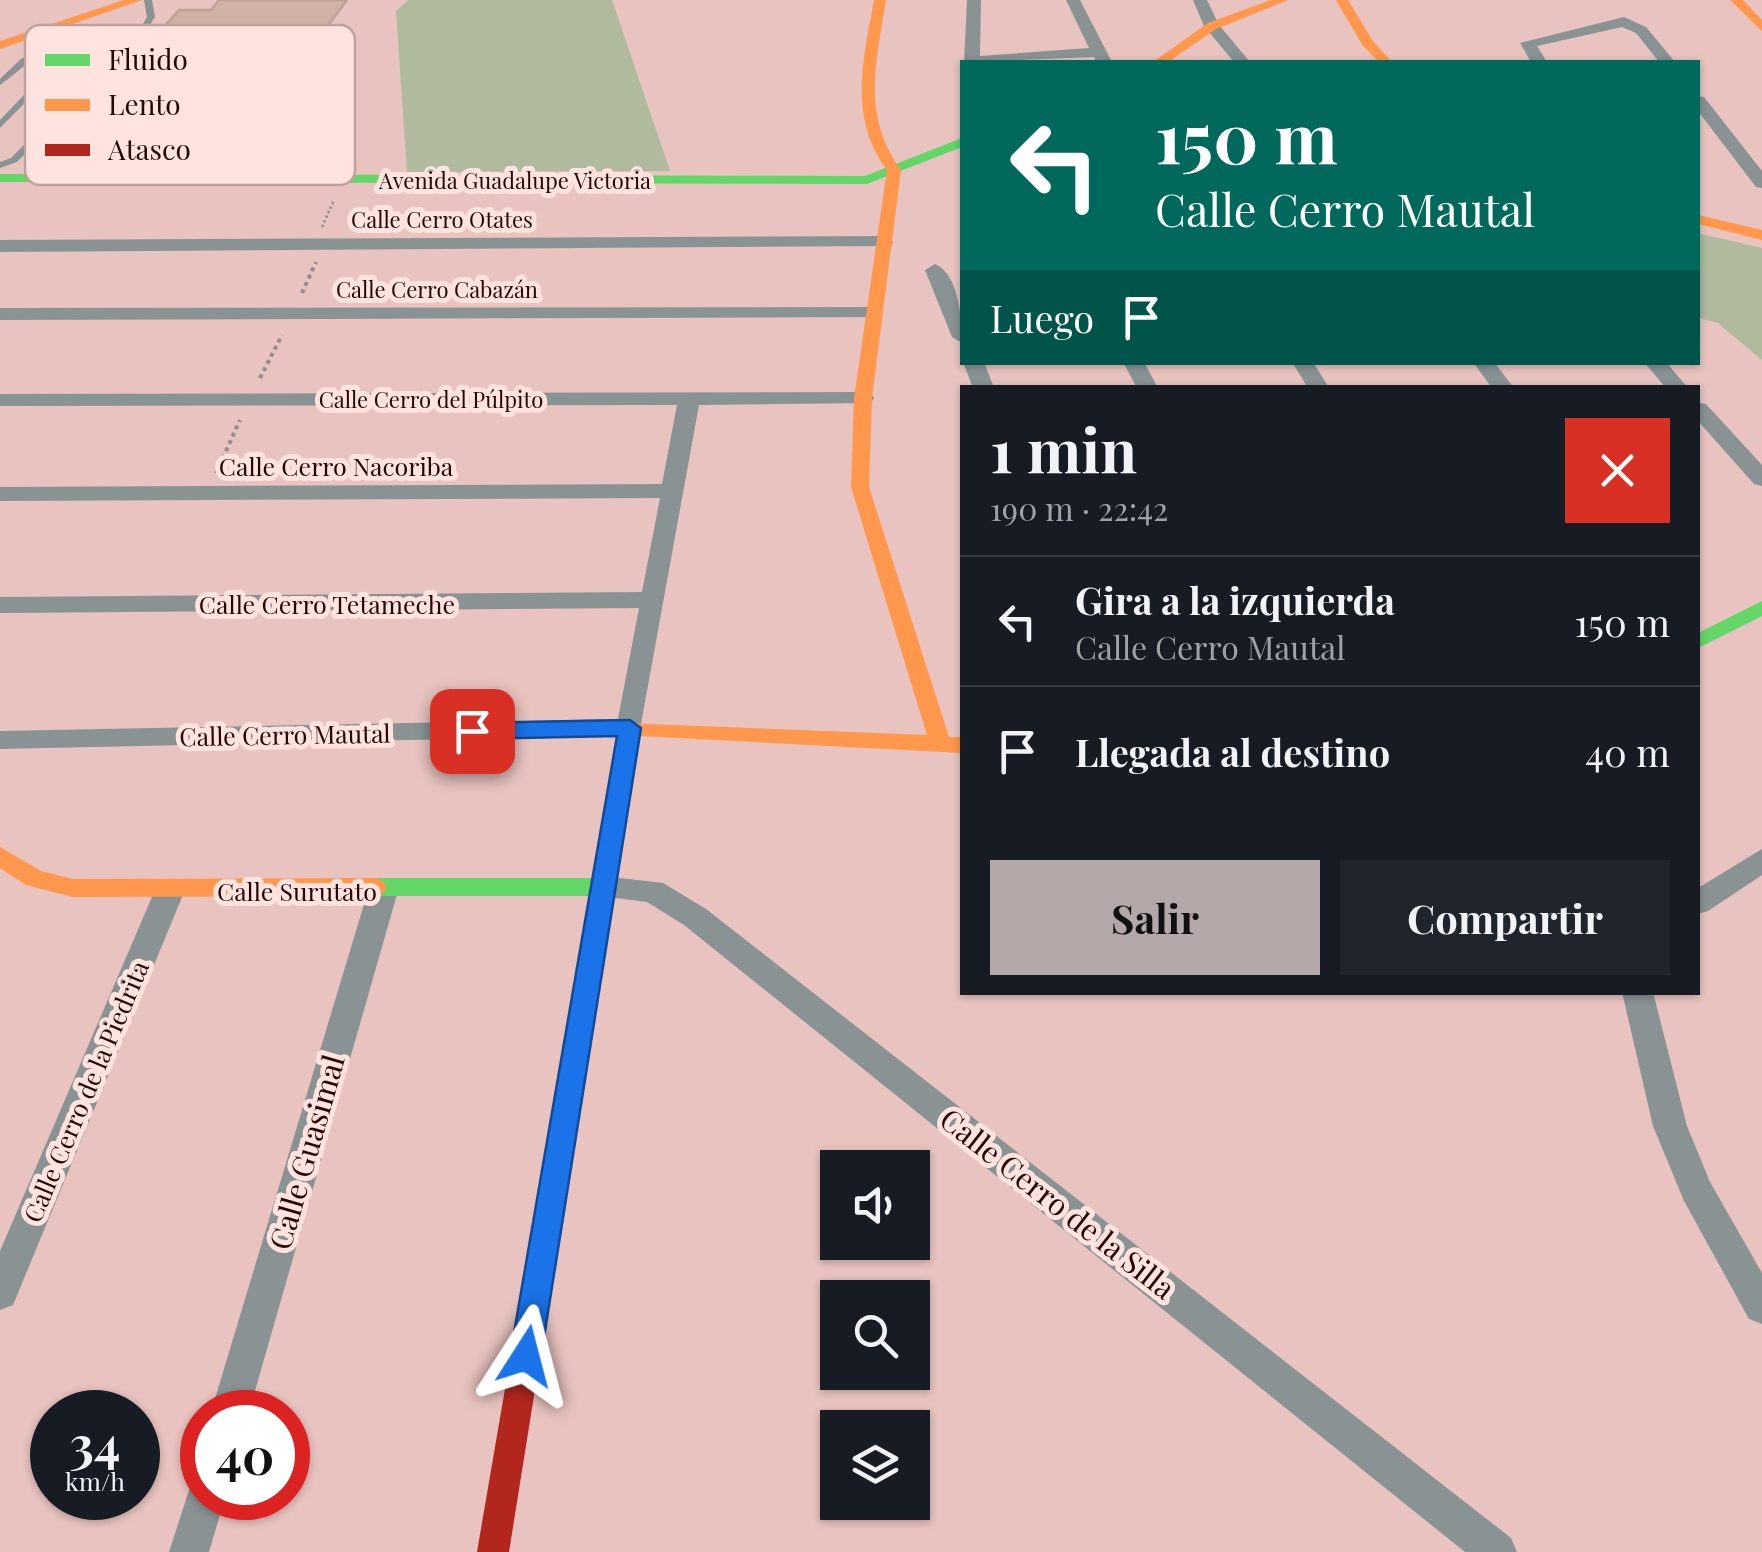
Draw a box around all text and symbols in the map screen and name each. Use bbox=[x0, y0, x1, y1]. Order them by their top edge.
legend bbox=[25, 25, 355, 185]
text: Fluido bbox=[108, 40, 188, 77]
text: Lento bbox=[108, 85, 181, 122]
text: 150 m bbox=[1155, 88, 1338, 182]
icon: left bbox=[990, 100, 1120, 230]
text: Atasco bbox=[107, 130, 191, 167]
street label: Avenida Guadalupe Victoria bbox=[378, 165, 651, 195]
text: Calle Cerro Mautal bbox=[1155, 178, 1535, 238]
street label: Calle Cerro Otates bbox=[351, 204, 533, 234]
street label: Calle Cerro Cabazán bbox=[336, 274, 538, 304]
icon: arrive bbox=[1114, 290, 1169, 345]
text: Luego bbox=[990, 292, 1094, 343]
street label: Calle Cerro del Púlpito bbox=[319, 384, 543, 414]
text: 1 min bbox=[990, 408, 1137, 488]
button: close bbox=[1565, 418, 1670, 523]
street label: Calle Cerro Nacoriba bbox=[219, 449, 454, 482]
text: 190 m · 22:42 bbox=[990, 486, 1168, 529]
text: Gira a la izquierda bbox=[1075, 574, 1395, 625]
street label: Calle Cerro Tetameche bbox=[199, 587, 455, 620]
icon: left bbox=[990, 594, 1045, 649]
text: 150 m bbox=[1575, 596, 1670, 647]
text: Calle Cerro Mautal bbox=[1075, 625, 1345, 668]
pin bbox=[430, 689, 515, 774]
icon: arrive bbox=[445, 704, 500, 759]
street label: Calle Cerro Mautal bbox=[179, 716, 391, 752]
icon: arrive bbox=[990, 724, 1045, 779]
text: Llegada al destino bbox=[1075, 726, 1390, 777]
text: 40 m bbox=[1585, 726, 1670, 777]
button: Salir bbox=[990, 860, 1320, 975]
button: Compartir bbox=[1340, 860, 1670, 975]
street label: Calle Surutato bbox=[217, 874, 377, 907]
street label: Calle Cerro de la Piedrita bbox=[15, 955, 155, 1227]
street label: Calle Guasimal bbox=[259, 1050, 353, 1254]
street label: Calle Cerro de la Silla bbox=[932, 1099, 1184, 1307]
map controls bbox=[820, 1150, 930, 1520]
button: sound bbox=[820, 1150, 930, 1260]
button: search bbox=[820, 1280, 930, 1390]
position arrow bbox=[474, 1304, 578, 1408]
speed limit sign: 40 bbox=[180, 1390, 310, 1520]
text: 34 bbox=[70, 1409, 120, 1476]
button: layers bbox=[820, 1410, 930, 1520]
text: km/h bbox=[65, 1464, 125, 1497]

